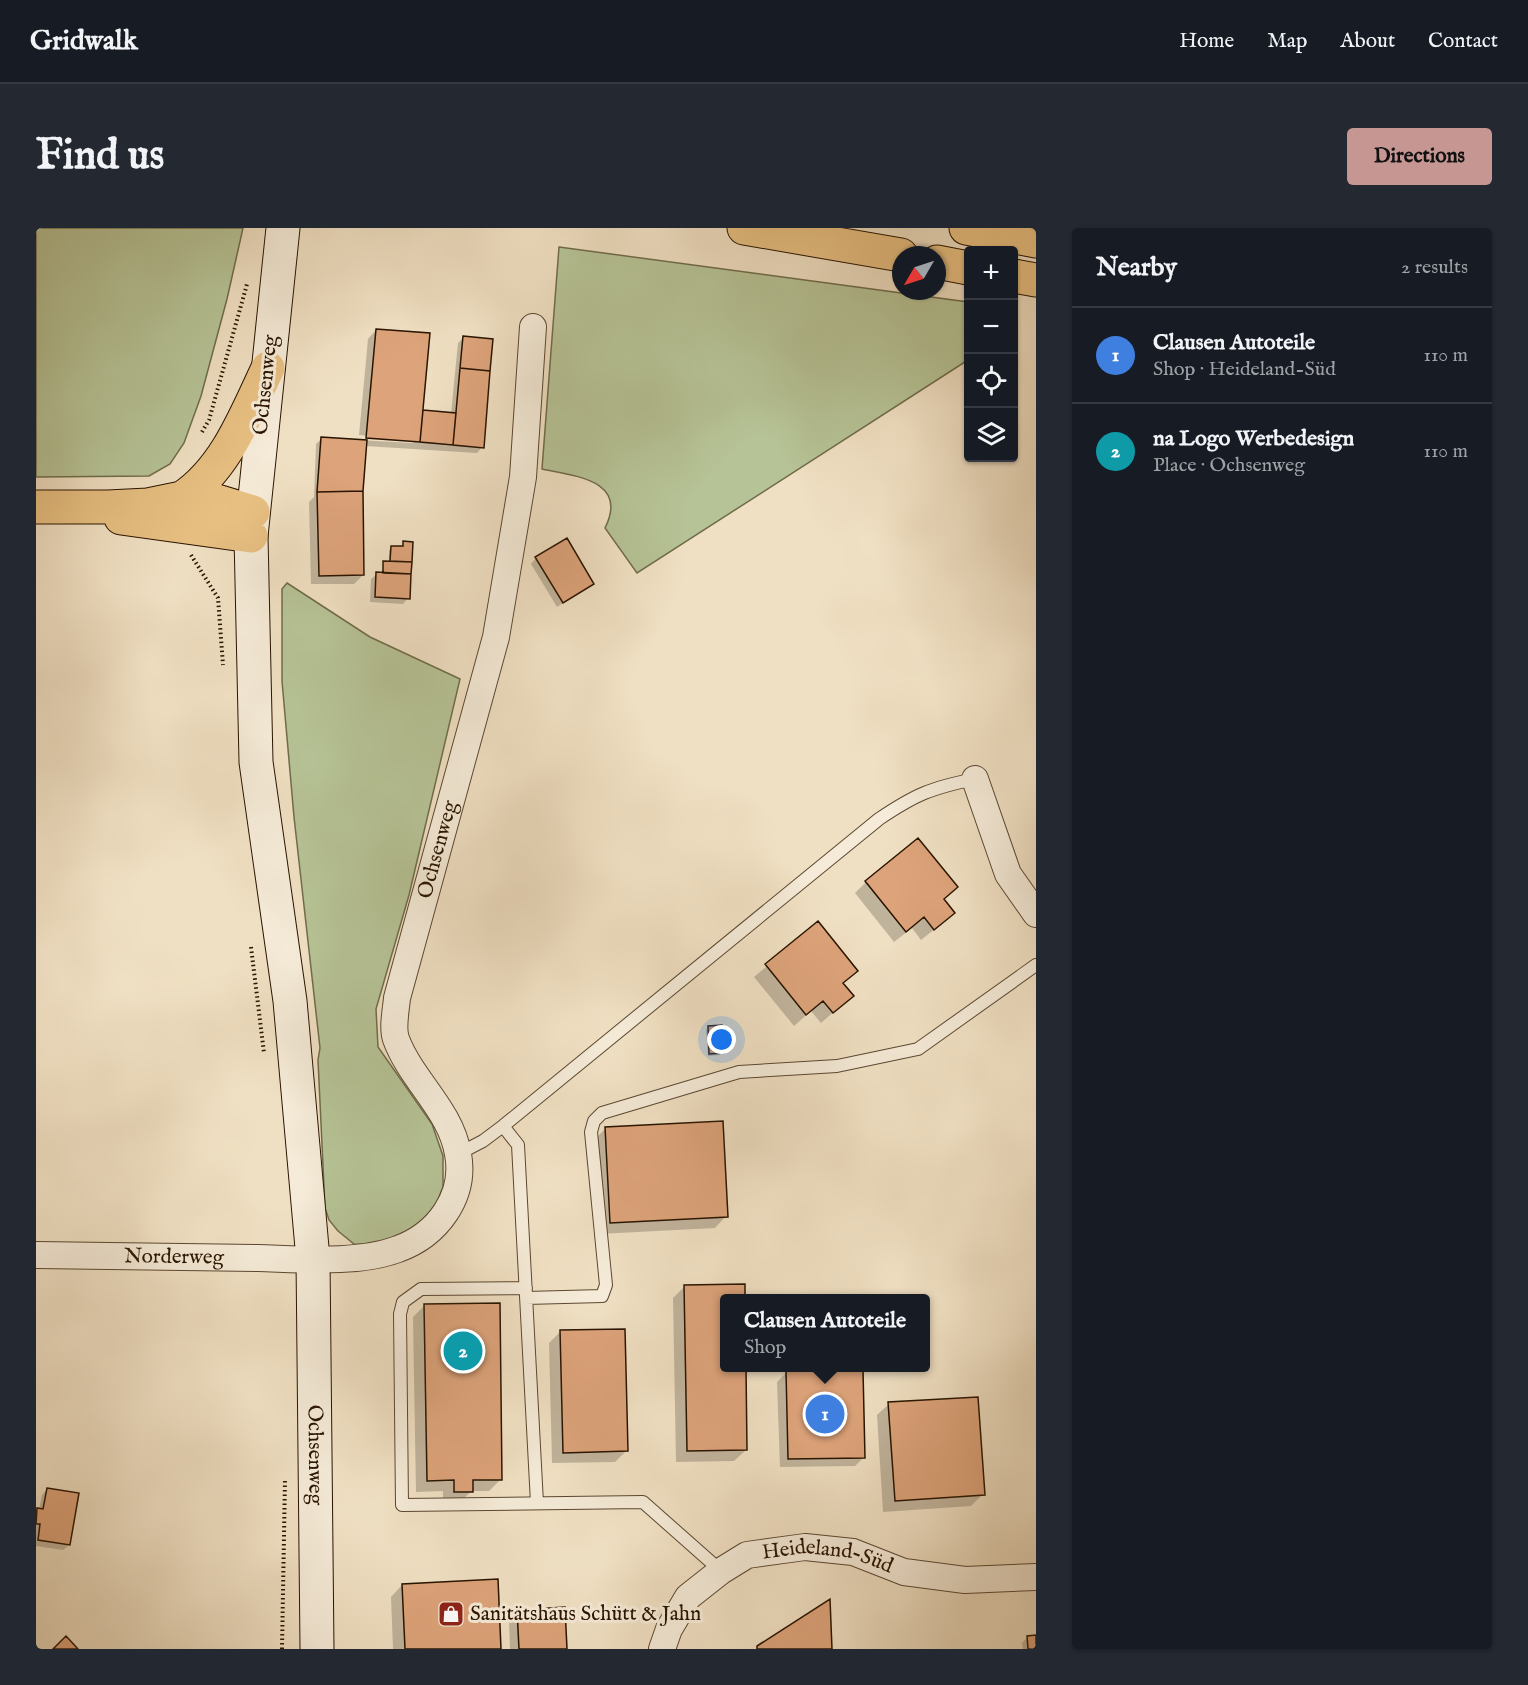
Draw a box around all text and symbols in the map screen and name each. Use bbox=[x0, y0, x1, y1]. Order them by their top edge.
text: Gridwalk bbox=[30, 24, 138, 59]
text: Home bbox=[1179, 28, 1234, 55]
text: Map bbox=[1267, 28, 1307, 55]
text: About bbox=[1340, 28, 1395, 55]
text: Contact bbox=[1428, 28, 1498, 55]
button: Directions bbox=[1347, 128, 1492, 185]
text: Find us bbox=[36, 130, 164, 183]
north arrow bbox=[892, 246, 946, 300]
map controls bbox=[964, 246, 1018, 462]
button: + bbox=[964, 246, 1018, 300]
text: Nearby bbox=[1096, 251, 1177, 284]
text: 2 results bbox=[1401, 255, 1468, 280]
button: − bbox=[964, 300, 1018, 354]
text: Clausen Autoteile bbox=[1153, 329, 1315, 357]
street label: Ochsenweg bbox=[247, 333, 285, 436]
text: 1 bbox=[1112, 343, 1119, 368]
text: 110 m bbox=[1424, 343, 1468, 368]
button: locate bbox=[964, 354, 1018, 408]
text: Shop · Heideland-Süd bbox=[1153, 357, 1336, 382]
button: layers bbox=[964, 408, 1018, 462]
text: na Logo Werbedesign bbox=[1153, 425, 1354, 453]
text: 2 bbox=[1111, 439, 1120, 464]
text: 110 m bbox=[1424, 439, 1468, 464]
text: Place · Ochsenweg bbox=[1153, 453, 1305, 478]
street label: Ochsenweg bbox=[411, 797, 464, 902]
your location bbox=[707, 1025, 736, 1054]
street label: Norderweg bbox=[124, 1243, 225, 1271]
popup bbox=[720, 1294, 930, 1372]
text: Clausen Autoteile bbox=[744, 1307, 906, 1335]
pin: 2 bbox=[444, 1328, 482, 1374]
text: Shop bbox=[744, 1335, 786, 1360]
pin: 1 bbox=[806, 1392, 844, 1436]
street label: Ochsenweg bbox=[301, 1405, 329, 1506]
street label: Heideland-Süd bbox=[760, 1533, 898, 1580]
shop icon: Sanitätshaus Schütt & Jahn bbox=[436, 1599, 466, 1629]
place label: Sanitätshaus Schütt & Jahn bbox=[470, 1601, 701, 1628]

